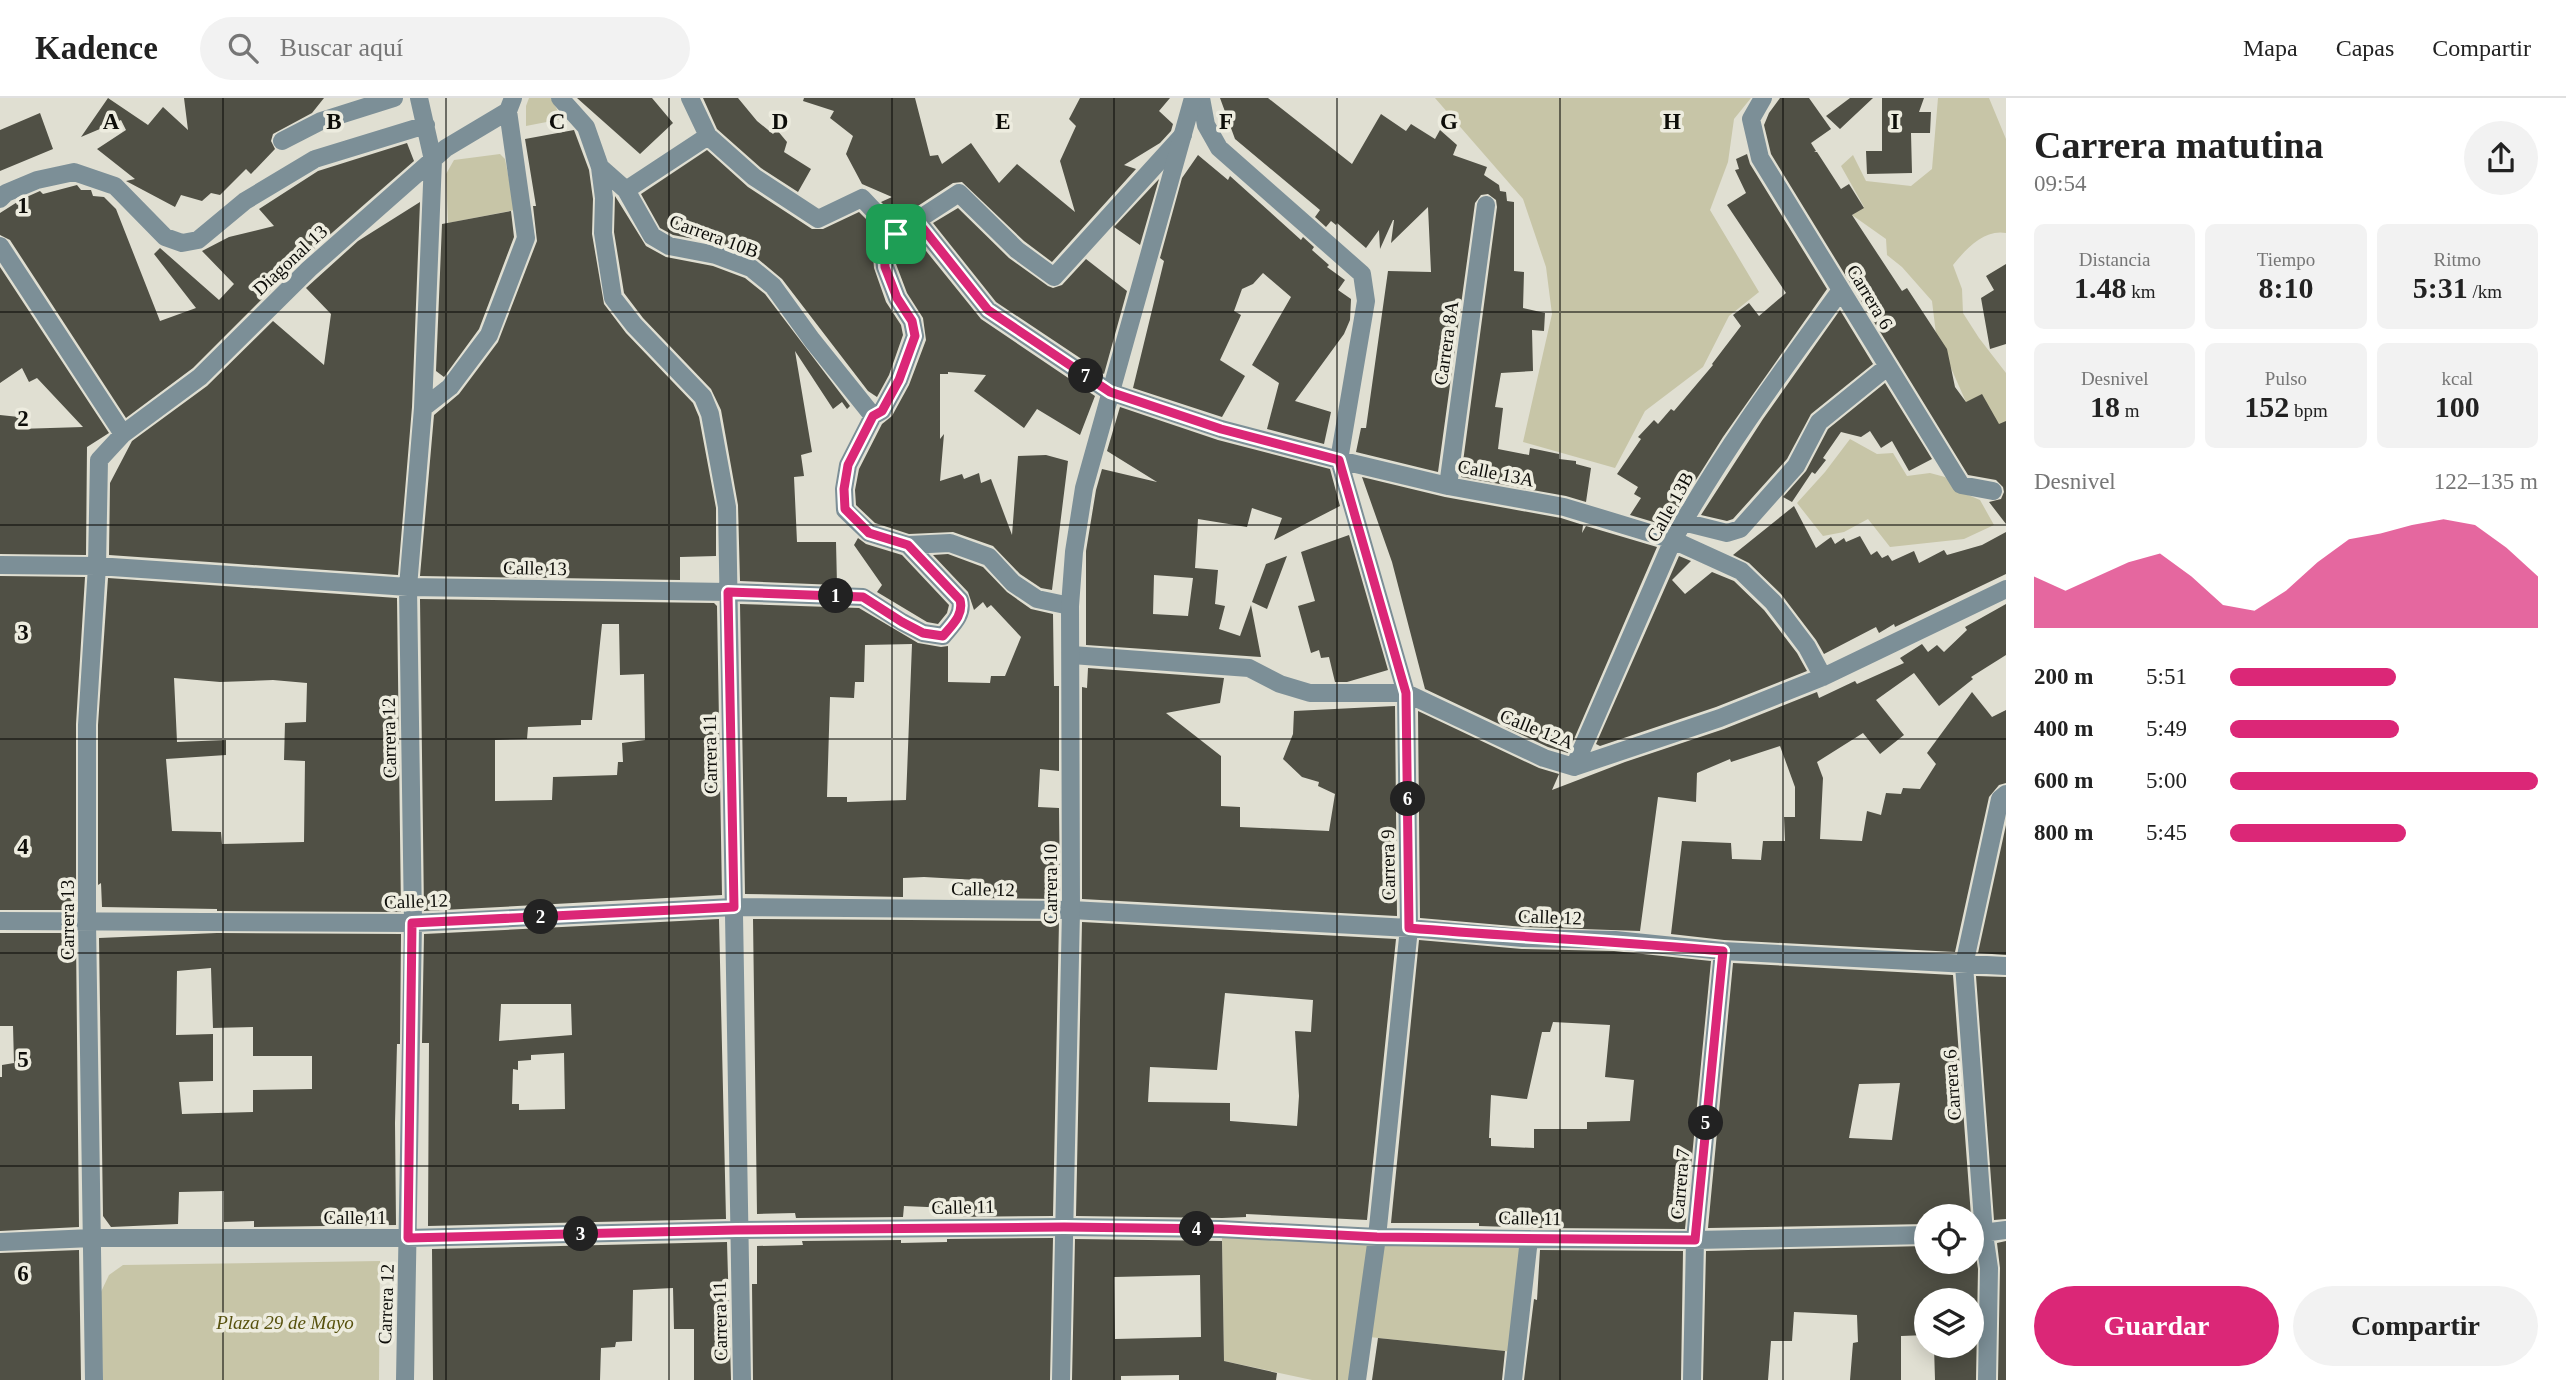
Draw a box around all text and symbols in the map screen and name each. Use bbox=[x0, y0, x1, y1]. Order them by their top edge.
search box bbox=[200, 17, 690, 80]
icon: search bbox=[224, 29, 262, 67]
text: Kadence bbox=[35, 30, 158, 66]
text: Buscar aquí bbox=[280, 33, 403, 62]
text: Mapa bbox=[2243, 35, 2298, 61]
text: Capas bbox=[2336, 35, 2394, 61]
text: Compartir bbox=[2432, 35, 2531, 61]
text: A bbox=[103, 109, 120, 134]
text: B bbox=[326, 109, 342, 134]
text: C bbox=[549, 109, 565, 134]
text: D bbox=[772, 109, 788, 134]
text: E bbox=[995, 109, 1011, 134]
text: F bbox=[1219, 109, 1233, 134]
text: G bbox=[1440, 109, 1458, 134]
text: H bbox=[1663, 109, 1681, 134]
text: I bbox=[1891, 109, 1900, 134]
button: share bbox=[2464, 121, 2538, 195]
text: Carrera matutina bbox=[2034, 124, 2324, 166]
text: 09:54 bbox=[2034, 171, 2086, 196]
text: 1 bbox=[17, 193, 29, 218]
pin bbox=[866, 204, 926, 264]
street label: Carrera 10B bbox=[667, 210, 761, 262]
icon: arrive bbox=[877, 215, 915, 253]
street label: Diagonal 13 bbox=[249, 220, 331, 300]
text: Distancia bbox=[2079, 249, 2151, 270]
text: Tiempo bbox=[2257, 249, 2315, 270]
text: Ritmo bbox=[2434, 249, 2481, 270]
street label: Carrera 6 bbox=[1843, 261, 1897, 333]
text: 1.48 bbox=[2074, 271, 2126, 304]
text: 8:10 bbox=[2258, 271, 2313, 304]
text: 5:31 bbox=[2413, 271, 2468, 304]
text: km bbox=[2126, 281, 2155, 302]
text: /km bbox=[2468, 281, 2502, 302]
street label: Carrera 8A bbox=[1430, 299, 1462, 387]
pin: 7 bbox=[1068, 358, 1104, 394]
text: 7 bbox=[1081, 365, 1090, 386]
text: Desnivel bbox=[2081, 368, 2148, 389]
text: Pulso bbox=[2265, 368, 2307, 389]
text: kcal bbox=[2441, 368, 2473, 389]
text: 18 bbox=[2090, 390, 2120, 423]
text: 152 bbox=[2244, 390, 2289, 423]
text: 100 bbox=[2435, 390, 2480, 423]
text: m bbox=[2120, 400, 2139, 421]
text: bpm bbox=[2289, 400, 2328, 421]
text: 2 bbox=[17, 406, 29, 431]
street label: Calle 13A bbox=[1456, 455, 1536, 491]
street label: Calle 13B bbox=[1642, 468, 1698, 546]
text: Desnivel bbox=[2034, 469, 2116, 494]
text: 122–135 m bbox=[2434, 469, 2538, 494]
street label: Calle 13 bbox=[503, 557, 567, 579]
pin: 1 bbox=[818, 578, 854, 614]
text: 1 bbox=[831, 585, 840, 606]
text: 3 bbox=[17, 620, 29, 645]
text: 200 m bbox=[2034, 664, 2093, 689]
text: 5:51 bbox=[2146, 664, 2187, 689]
street label: Carrera 12 bbox=[378, 697, 400, 779]
street label: Calle 12A bbox=[1497, 705, 1577, 753]
street label: Carrera 11 bbox=[699, 714, 721, 794]
text: 400 m bbox=[2034, 716, 2093, 741]
text: 5:49 bbox=[2146, 716, 2187, 741]
text: 600 m bbox=[2034, 768, 2093, 793]
text: 5:00 bbox=[2146, 768, 2187, 793]
pin: 6 bbox=[1390, 782, 1426, 816]
text: 6 bbox=[1403, 788, 1412, 809]
text: 800 m bbox=[2034, 820, 2093, 845]
text: 5:45 bbox=[2146, 820, 2187, 845]
street label: Carrera 9 bbox=[1377, 829, 1399, 901]
text: 4 bbox=[17, 834, 29, 859]
street label: Carrera 10 bbox=[1040, 844, 1061, 924]
street label: Calle 12 bbox=[951, 878, 1015, 900]
street label: Carrera 13 bbox=[57, 880, 78, 960]
street label: Calle 12 bbox=[384, 889, 448, 913]
pin: 2 bbox=[524, 900, 558, 934]
street label: Calle 12 bbox=[1518, 905, 1582, 929]
text: 2 bbox=[536, 906, 545, 927]
text: 5 bbox=[17, 1047, 29, 1072]
street label: Carrera 6 bbox=[1939, 1049, 1965, 1121]
pin: 5 bbox=[1688, 1105, 1724, 1140]
text: 5 bbox=[1701, 1112, 1710, 1133]
street label: Carrera 7 bbox=[1666, 1148, 1694, 1220]
street label: Calle 11 bbox=[931, 1196, 995, 1218]
map controls bbox=[1914, 1204, 1984, 1358]
button: locate bbox=[1914, 1204, 1984, 1274]
street label: Calle 11 bbox=[323, 1207, 387, 1228]
street label: Calle 11 bbox=[1498, 1207, 1562, 1229]
pin: 4 bbox=[1180, 1212, 1214, 1246]
pin: 3 bbox=[564, 1216, 598, 1252]
text: 4 bbox=[1192, 1218, 1201, 1239]
text: 3 bbox=[576, 1223, 585, 1244]
text: 6 bbox=[17, 1261, 29, 1286]
street label: Carrera 12 bbox=[374, 1263, 398, 1345]
street label: Carrera 11 bbox=[709, 1281, 731, 1361]
button: Guardar bbox=[2034, 1286, 2279, 1366]
button: Compartir bbox=[2293, 1286, 2538, 1366]
button: layers bbox=[1914, 1288, 1984, 1358]
park label: Plaza 29 de Mayo bbox=[215, 1312, 354, 1333]

